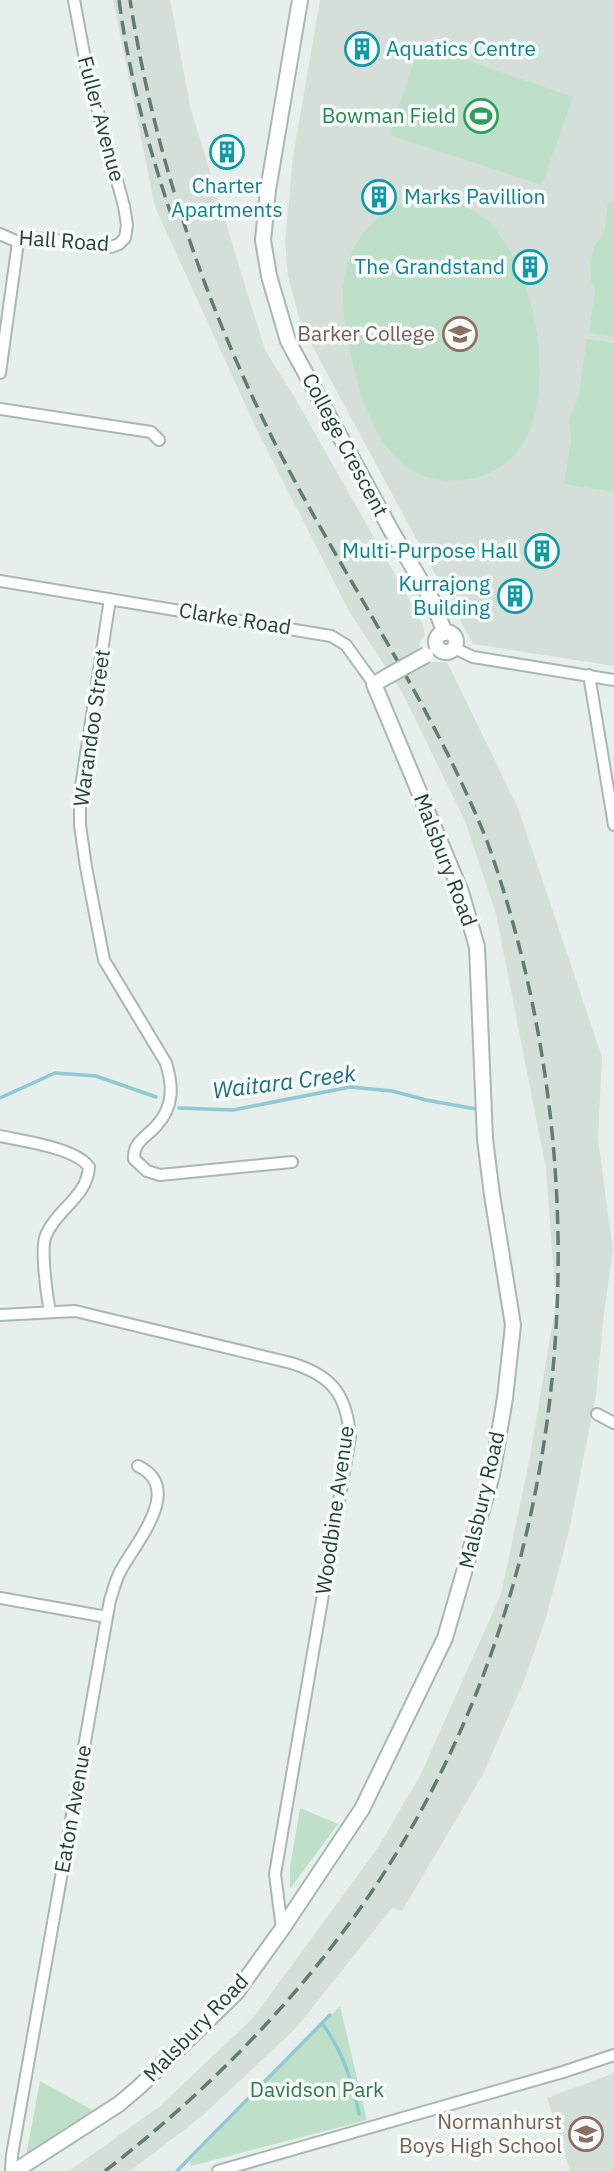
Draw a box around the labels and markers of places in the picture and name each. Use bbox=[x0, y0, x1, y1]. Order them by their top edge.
building icon: Aquatics Centre bbox=[343, 30, 381, 68]
place label: Aquatics Centre bbox=[386, 34, 536, 62]
sports icon: Bowman Field bbox=[462, 97, 500, 135]
place label: Bowman Field bbox=[322, 101, 456, 129]
building icon: Charter Apartments bbox=[208, 133, 246, 171]
place label: Charter Apartments bbox=[171, 171, 283, 223]
building icon: Marks Pavillion bbox=[360, 178, 398, 216]
place label: Marks Pavillion bbox=[404, 182, 545, 210]
building icon: The Grandstand bbox=[511, 248, 549, 286]
place label: The Grandstand bbox=[354, 252, 505, 280]
school or university icon: Barker College bbox=[441, 315, 479, 353]
place label: Barker College bbox=[297, 319, 435, 347]
building icon: Multi-Purpose Hall bbox=[523, 532, 561, 570]
place label: Multi-Purpose Hall bbox=[342, 536, 518, 564]
place label: Kurrajong Building bbox=[398, 569, 490, 621]
building icon: Kurrajong Building bbox=[496, 577, 534, 615]
place label: Normanhurst Boys High School bbox=[399, 2107, 562, 2159]
school or university icon: Normanhurst Boys High School bbox=[567, 2115, 605, 2153]

